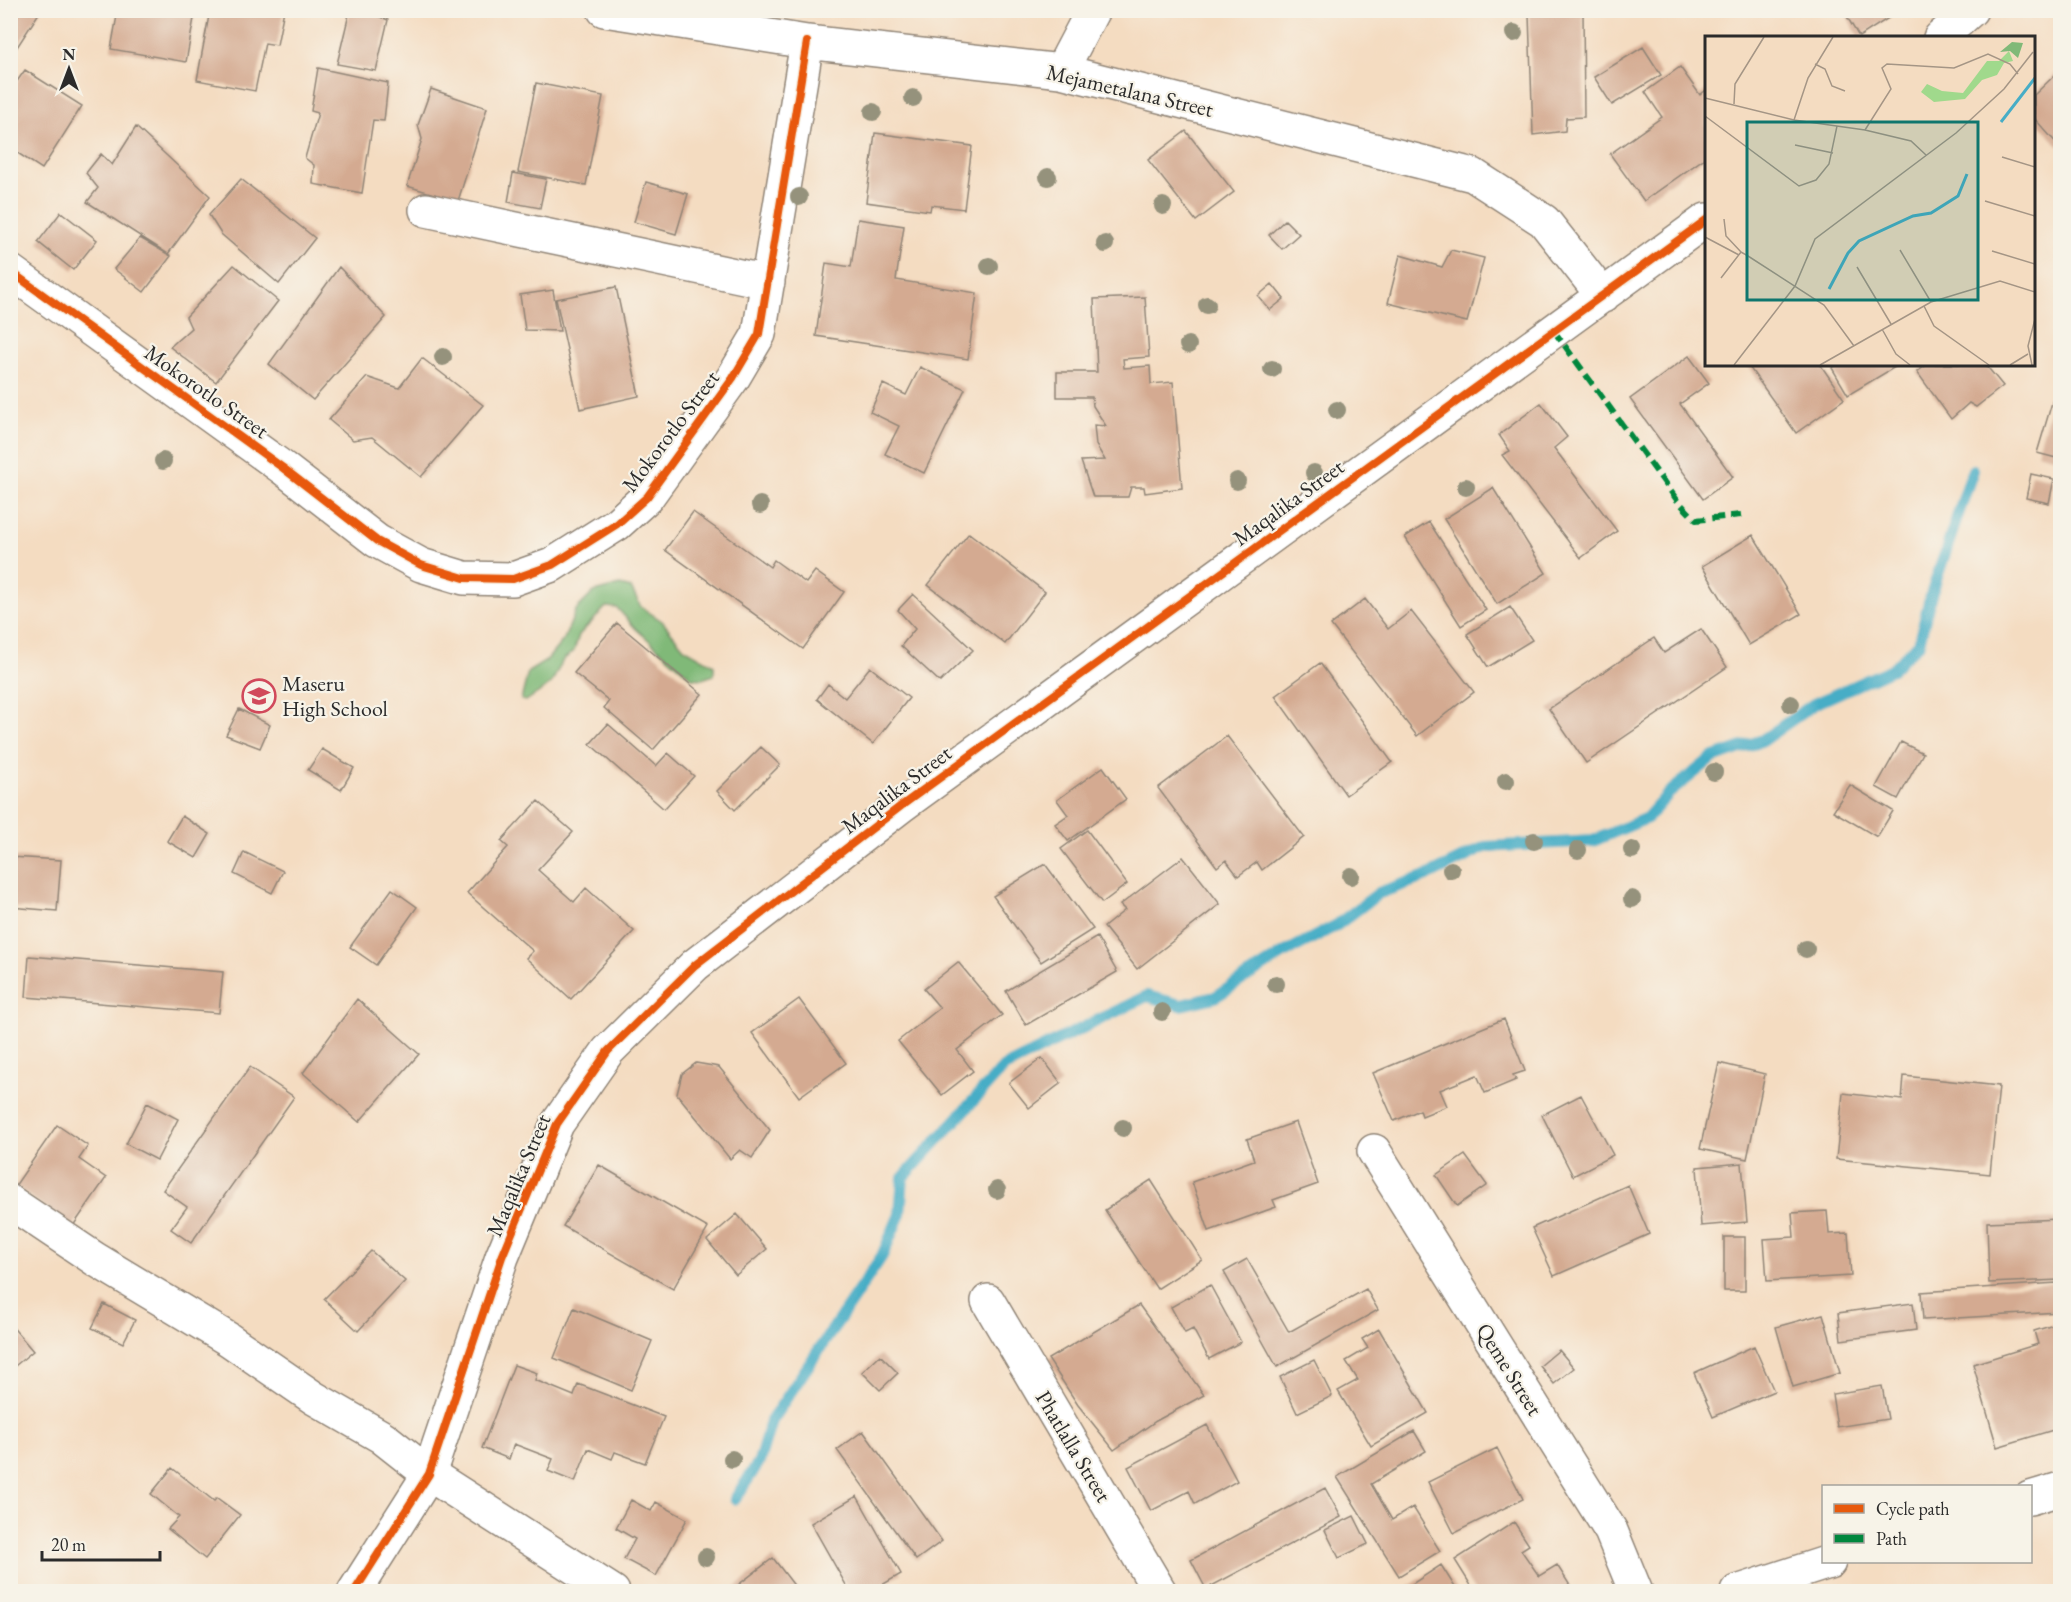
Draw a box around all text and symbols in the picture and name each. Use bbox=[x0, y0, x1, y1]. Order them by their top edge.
inset map bbox=[1705, 36, 2035, 366]
north arrow bbox=[39, 39, 99, 99]
text: N bbox=[63, 44, 76, 65]
street label: Mejametalana Street bbox=[1044, 57, 1216, 124]
street label: Mokorotlo Street bbox=[139, 338, 275, 445]
street label: Mokorotlo Street bbox=[615, 365, 726, 498]
street label: Maqalika Street bbox=[1227, 452, 1350, 553]
place label: Maseru High School bbox=[282, 669, 388, 723]
school or university icon: Maseru High School bbox=[241, 678, 277, 714]
street label: Maqalika Street bbox=[835, 738, 957, 840]
street label: Maqalika Street bbox=[480, 1109, 557, 1241]
street label: Qeme Street bbox=[1470, 1318, 1549, 1421]
street label: Phatlalla Street bbox=[1029, 1385, 1118, 1507]
legend bbox=[1822, 1485, 2032, 1563]
text: Cycle path bbox=[1876, 1497, 1950, 1520]
scale bar bbox=[42, 1524, 160, 1562]
text: Path bbox=[1876, 1527, 1907, 1550]
text: 20 m bbox=[51, 1533, 86, 1556]

